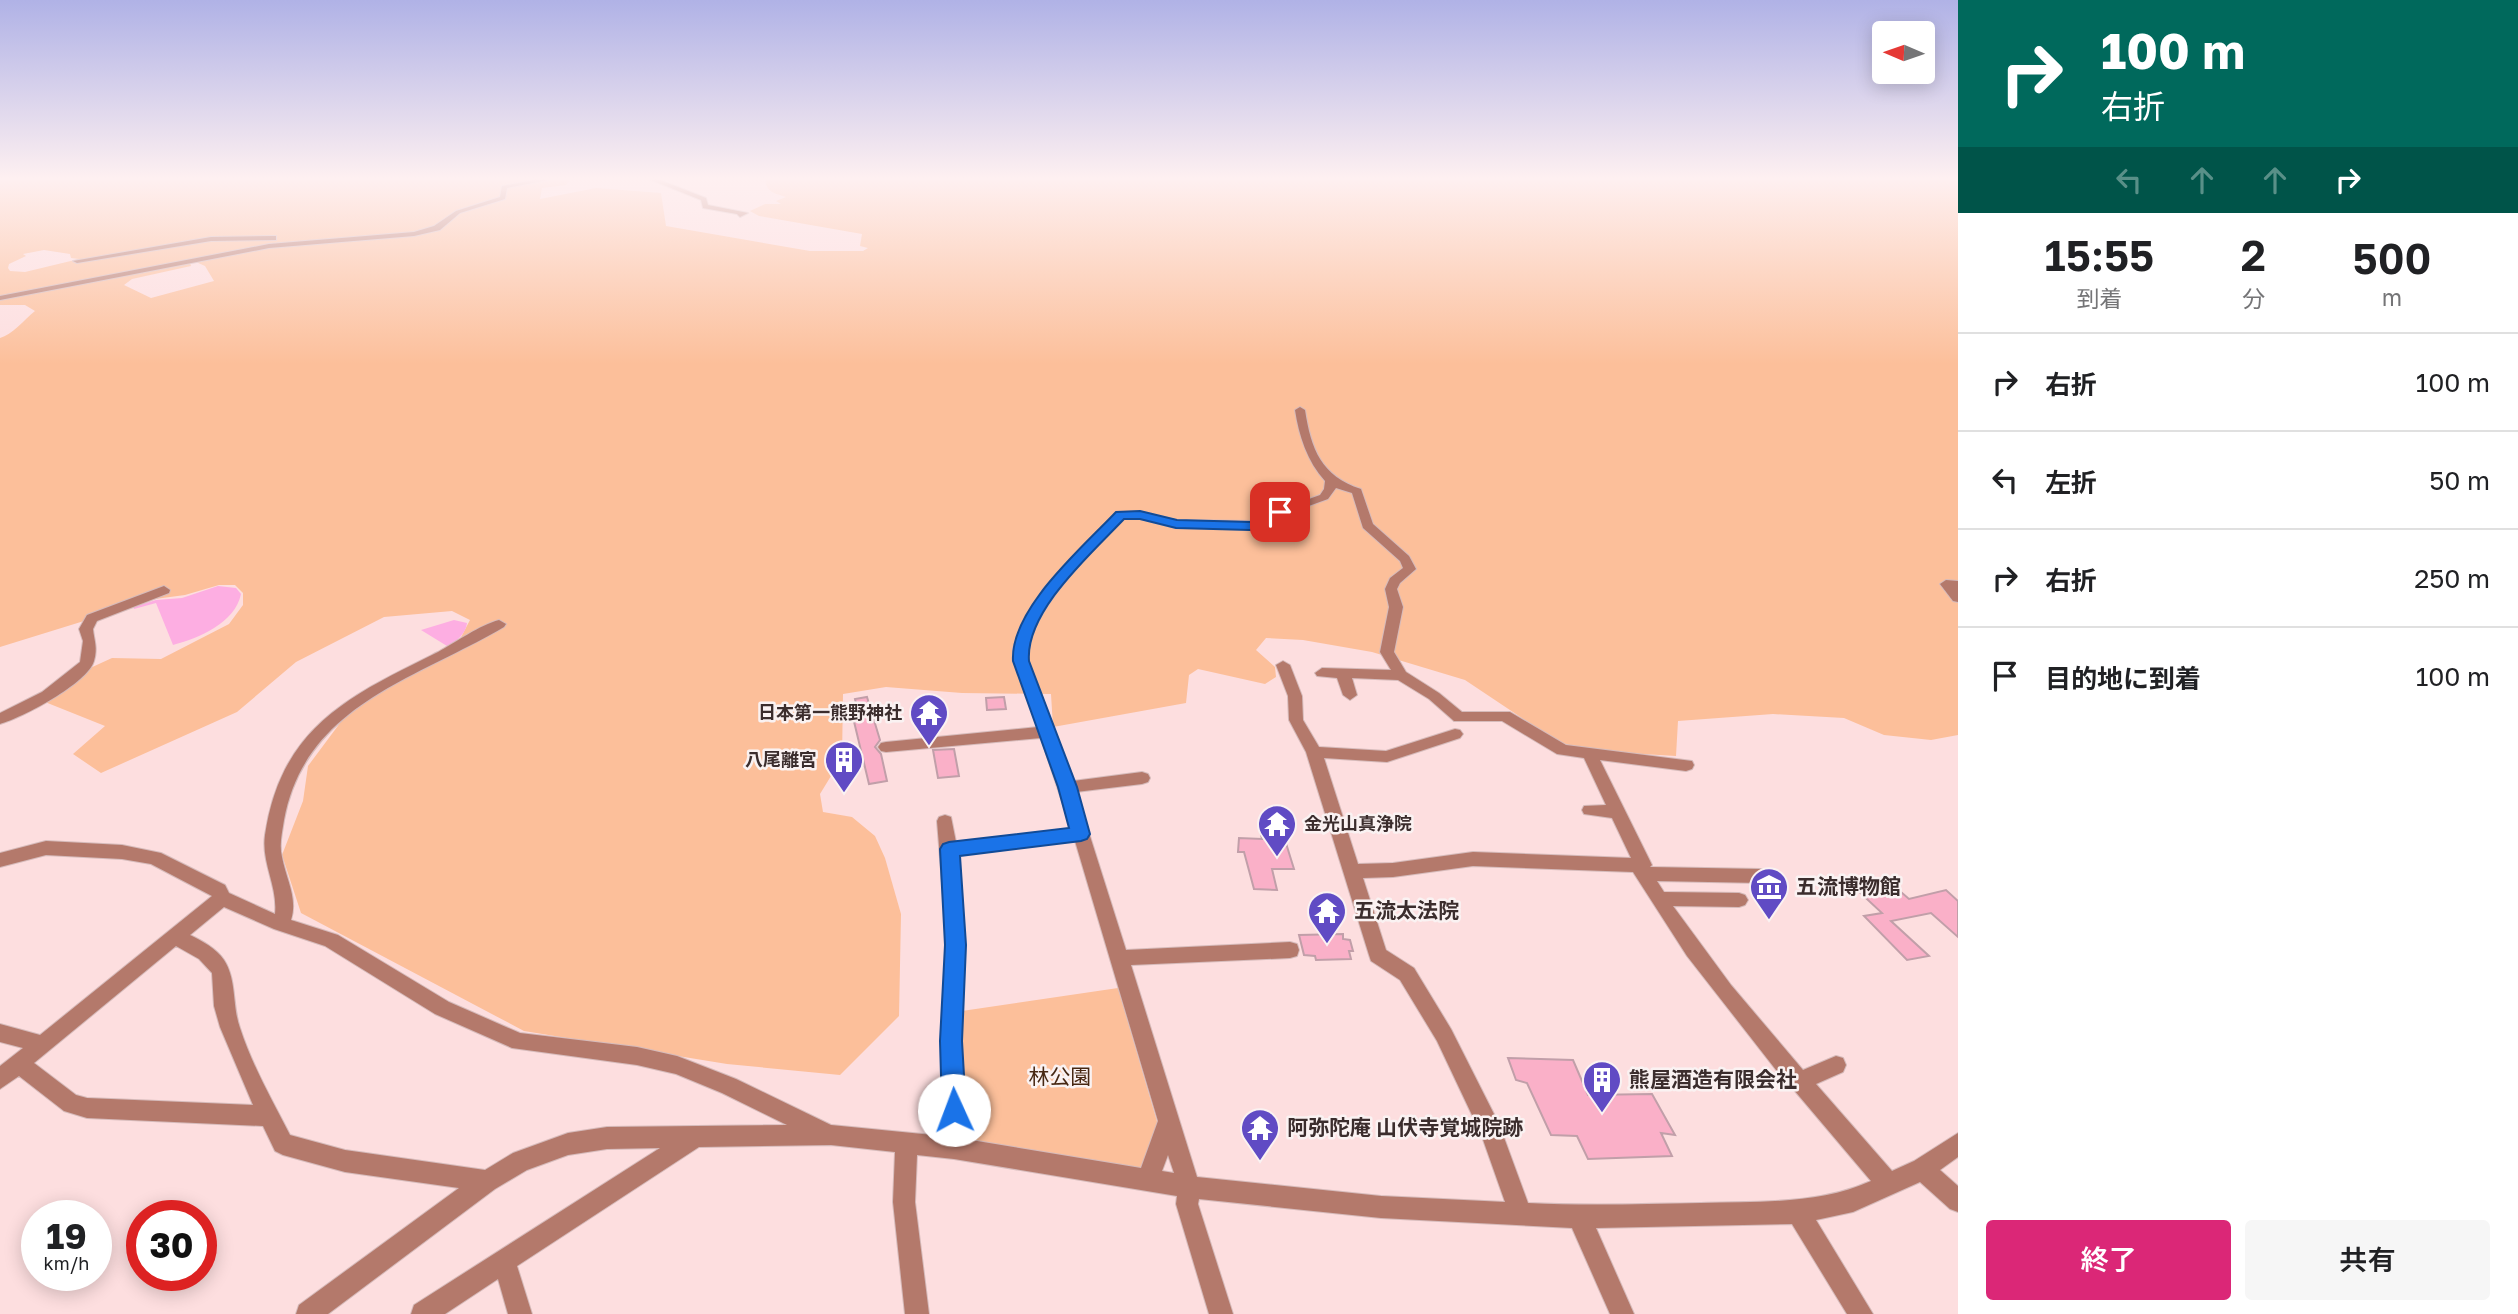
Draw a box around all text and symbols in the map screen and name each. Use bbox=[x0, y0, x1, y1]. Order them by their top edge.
north arrow bbox=[1872, 21, 1936, 84]
map controls bbox=[1872, 21, 1935, 84]
text: 100 m bbox=[2101, 21, 2245, 80]
icon: right bbox=[1986, 28, 2077, 119]
text: 右折 bbox=[2101, 87, 2165, 125]
icon: left bbox=[2110, 161, 2148, 199]
icon: ahead bbox=[2183, 161, 2221, 199]
icon: ahead bbox=[2256, 161, 2294, 199]
icon: right bbox=[2329, 161, 2367, 199]
text: 15:55 bbox=[2045, 230, 2154, 280]
text: 2 bbox=[2241, 230, 2266, 280]
text: 500 bbox=[2353, 233, 2431, 283]
text: m bbox=[2382, 283, 2402, 311]
text: 到着 bbox=[2076, 284, 2122, 312]
text: 分 bbox=[2242, 284, 2265, 312]
icon: right bbox=[1986, 363, 2024, 401]
text: 100 m bbox=[2416, 367, 2490, 398]
text: 右折 bbox=[2045, 369, 2097, 400]
icon: left bbox=[1986, 461, 2024, 499]
text: 50 m bbox=[2429, 465, 2490, 496]
text: 左折 bbox=[2045, 467, 2097, 498]
pin bbox=[1250, 482, 1310, 542]
icon: arrive bbox=[1261, 493, 1299, 531]
icon: right bbox=[1986, 559, 2024, 597]
text: 250 m bbox=[2414, 563, 2490, 594]
text: 右折 bbox=[2045, 565, 2097, 596]
icon: arrive bbox=[1986, 657, 2024, 695]
text: 100 m bbox=[2416, 661, 2490, 692]
text: 目的地に到着 bbox=[2045, 663, 2201, 694]
temple icon: 日本第一熊野神社 bbox=[908, 692, 950, 747]
place label: 日本第一熊野神社 bbox=[758, 701, 902, 723]
building icon: 八尾離宮 bbox=[823, 739, 865, 794]
place label: 八尾離宮 bbox=[745, 748, 817, 770]
temple icon: 金光山真浄院 bbox=[1256, 803, 1298, 858]
place label: 金光山真浄院 bbox=[1304, 812, 1412, 834]
museum icon: 五流博物館 bbox=[1748, 866, 1790, 921]
place label: 五流博物館 bbox=[1796, 873, 1901, 899]
temple icon: 五流太法院 bbox=[1306, 890, 1348, 945]
place label: 五流太法院 bbox=[1354, 897, 1459, 923]
building icon: 熊屋酒造有限会社 bbox=[1581, 1059, 1623, 1114]
park label: 林公園 bbox=[1029, 1063, 1092, 1089]
place label: 熊屋酒造有限会社 bbox=[1629, 1066, 1797, 1092]
position arrow bbox=[917, 1073, 991, 1147]
temple icon: 阿弥陀庵 山伏寺覚城院跡 bbox=[1239, 1107, 1281, 1162]
place label: 阿弥陀庵 山伏寺覚城院跡 bbox=[1287, 1114, 1523, 1140]
speed limit sign: 30 bbox=[126, 1200, 217, 1291]
text: 19 bbox=[46, 1215, 87, 1257]
button: 終了 bbox=[1986, 1220, 2231, 1300]
button: 共有 bbox=[2245, 1220, 2490, 1300]
text: km/h bbox=[44, 1252, 89, 1274]

